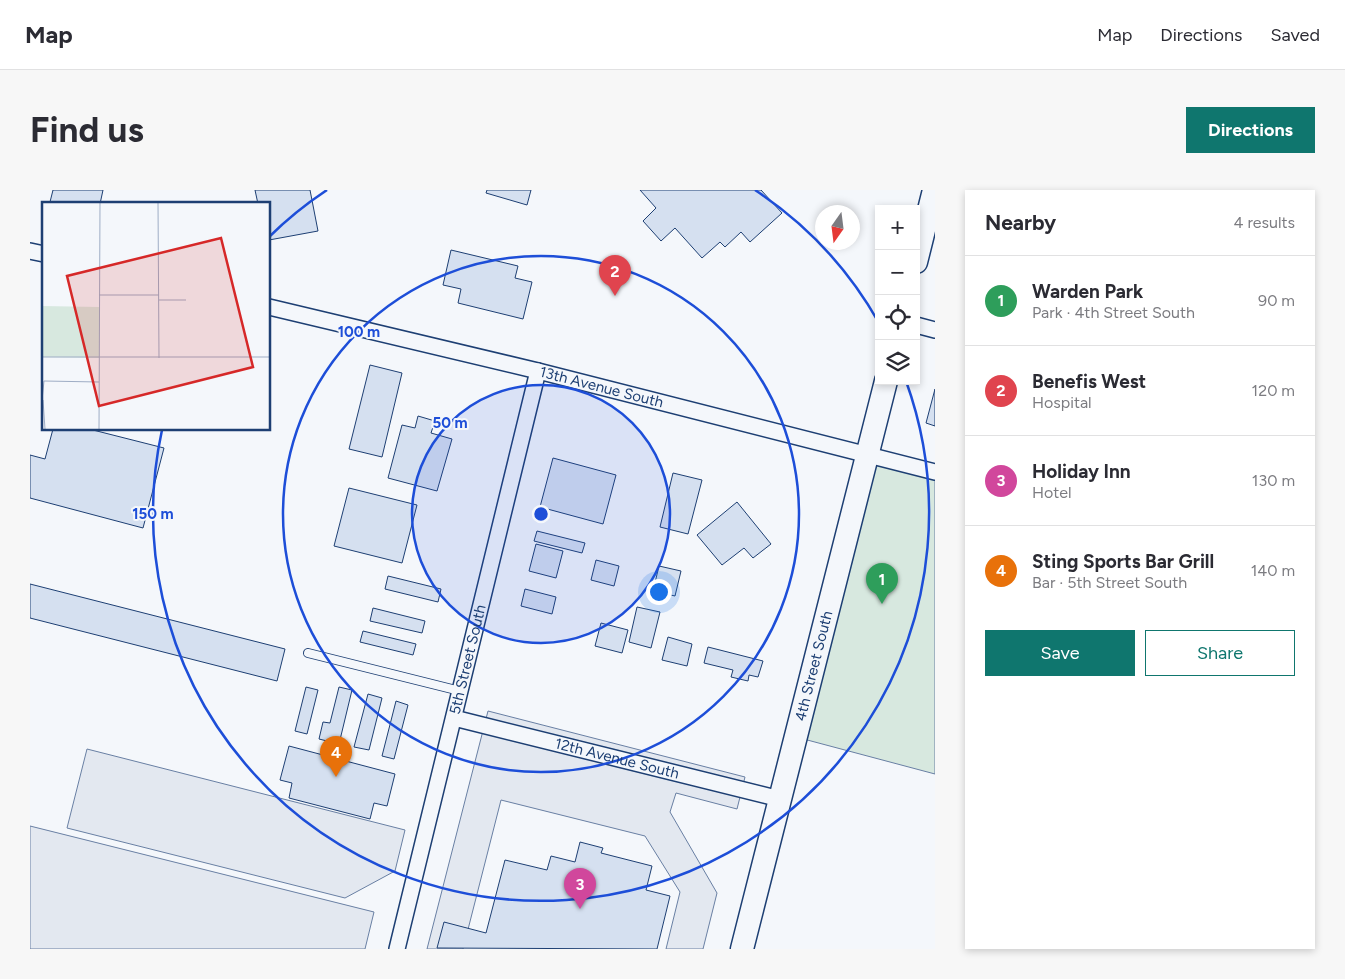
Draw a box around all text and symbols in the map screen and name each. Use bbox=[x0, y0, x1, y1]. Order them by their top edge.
text: Map bbox=[25, 20, 73, 49]
text: Map bbox=[1097, 24, 1132, 46]
text: Directions bbox=[1160, 24, 1242, 46]
text: Saved bbox=[1270, 24, 1320, 46]
button: Directions bbox=[1186, 107, 1315, 153]
text: Find us bbox=[30, 109, 144, 151]
inset map bbox=[42, 202, 270, 430]
north arrow bbox=[815, 205, 860, 250]
map controls bbox=[875, 205, 920, 385]
button: + bbox=[875, 205, 920, 250]
text: Nearby bbox=[985, 210, 1056, 235]
text: 4 results bbox=[1234, 213, 1295, 232]
button: − bbox=[875, 250, 920, 295]
pin: 2 bbox=[599, 255, 631, 296]
text: Warden Park bbox=[1032, 280, 1143, 303]
text: 1 bbox=[998, 291, 1004, 310]
text: 90 m bbox=[1258, 291, 1295, 310]
button: locate bbox=[875, 295, 920, 340]
text: Park · 4th Street South bbox=[1032, 303, 1195, 322]
text: 100 m bbox=[338, 323, 380, 341]
button: layers bbox=[875, 340, 920, 385]
street label: 13th Avenue South bbox=[538, 363, 665, 412]
text: Benefis West bbox=[1032, 370, 1146, 393]
text: 2 bbox=[996, 381, 1006, 400]
text: 120 m bbox=[1252, 381, 1295, 400]
text: Hospital bbox=[1032, 393, 1092, 412]
text: 50 m bbox=[432, 414, 468, 432]
text: Holiday Inn bbox=[1032, 460, 1131, 483]
text: 3 bbox=[997, 471, 1005, 490]
text: 130 m bbox=[1252, 471, 1295, 490]
text: Hotel bbox=[1032, 483, 1072, 502]
text: 150 m bbox=[132, 505, 174, 523]
centre of rings bbox=[532, 505, 550, 523]
text: Sting Sports Bar Grill bbox=[1032, 550, 1214, 573]
text: 4 bbox=[996, 561, 1006, 580]
text: 140 m bbox=[1251, 561, 1295, 580]
pin: 1 bbox=[866, 563, 898, 604]
text: Bar · 5th Street South bbox=[1032, 573, 1187, 592]
your location bbox=[646, 579, 672, 605]
street label: 5th Street South bbox=[446, 603, 490, 716]
street label: 4th Street South bbox=[791, 609, 836, 723]
button: Save bbox=[985, 630, 1135, 676]
button: Share bbox=[1145, 630, 1295, 676]
street label: 12th Avenue South bbox=[553, 734, 681, 783]
pin: 4 bbox=[320, 736, 352, 777]
pin: 3 bbox=[564, 868, 596, 909]

